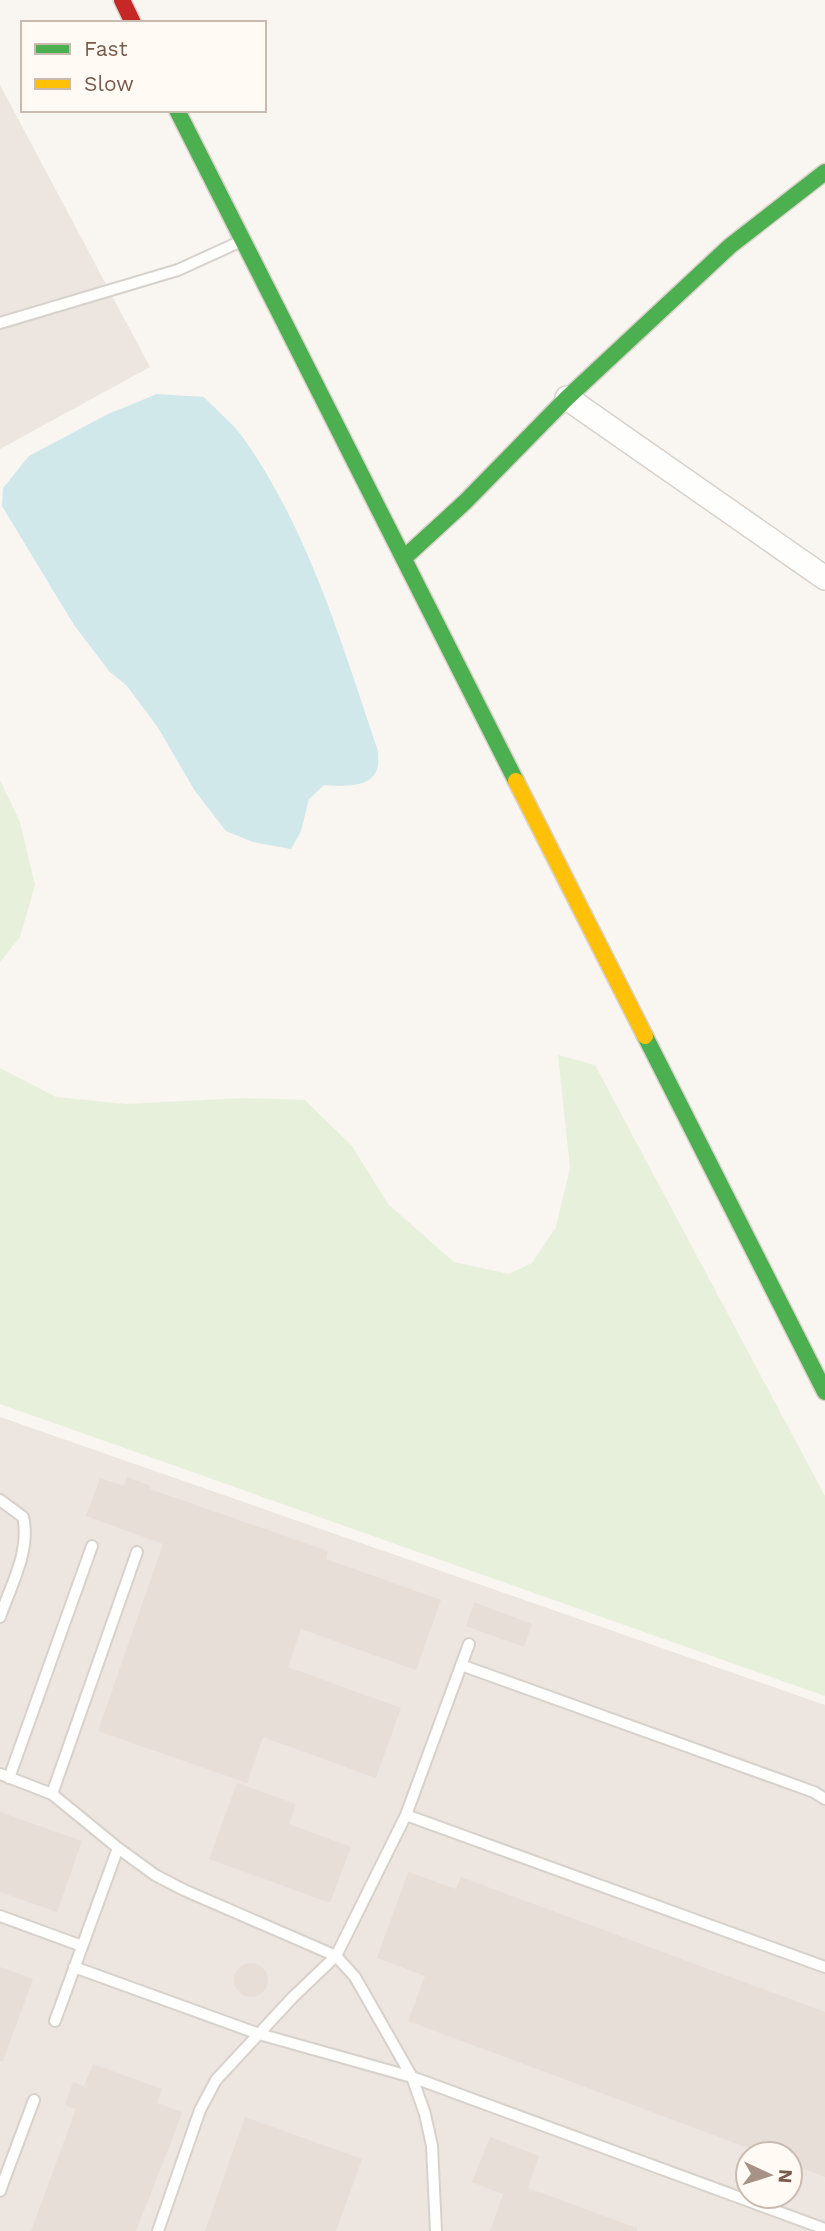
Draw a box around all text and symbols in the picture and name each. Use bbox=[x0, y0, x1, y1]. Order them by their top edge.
legend bbox=[21, 21, 266, 112]
text: Fast bbox=[84, 36, 128, 61]
text: Slow bbox=[84, 71, 134, 96]
north arrow bbox=[734, 2140, 804, 2210]
text: N bbox=[773, 2168, 797, 2184]

